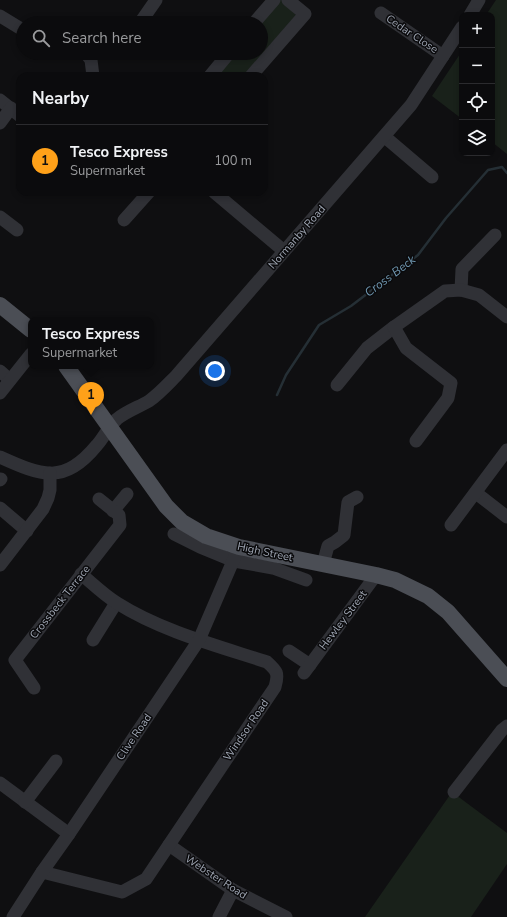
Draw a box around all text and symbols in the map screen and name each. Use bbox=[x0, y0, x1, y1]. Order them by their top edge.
street label: Cedar Close bbox=[383, 11, 441, 57]
map controls bbox=[459, 12, 495, 156]
button: + bbox=[459, 12, 495, 48]
search box bbox=[16, 16, 268, 60]
icon: search bbox=[30, 27, 52, 49]
text: Search here bbox=[62, 28, 142, 48]
button: − bbox=[459, 48, 495, 84]
button: locate bbox=[459, 84, 495, 120]
text: Nearby bbox=[32, 87, 89, 110]
button: layers bbox=[459, 120, 495, 156]
text: Tesco Express bbox=[70, 142, 168, 162]
text: 1 bbox=[41, 152, 49, 170]
text: 100 m bbox=[214, 152, 252, 170]
text: Supermarket bbox=[70, 162, 145, 180]
street label: Normanby Road bbox=[265, 202, 329, 272]
water label: Cross Beck bbox=[361, 251, 419, 300]
popup bbox=[28, 317, 154, 369]
text: Tesco Express bbox=[42, 324, 140, 344]
text: Supermarket bbox=[42, 344, 117, 362]
your location bbox=[205, 361, 225, 381]
pin: 1 bbox=[78, 382, 104, 415]
street label: High Street bbox=[236, 539, 294, 565]
street label: Crossbeck Terrace bbox=[26, 562, 94, 642]
street label: Hewley Street bbox=[316, 587, 370, 653]
street label: Windsor Road bbox=[220, 696, 272, 764]
street label: Clive Road bbox=[113, 711, 155, 763]
street label: Webster Road bbox=[182, 851, 250, 903]

